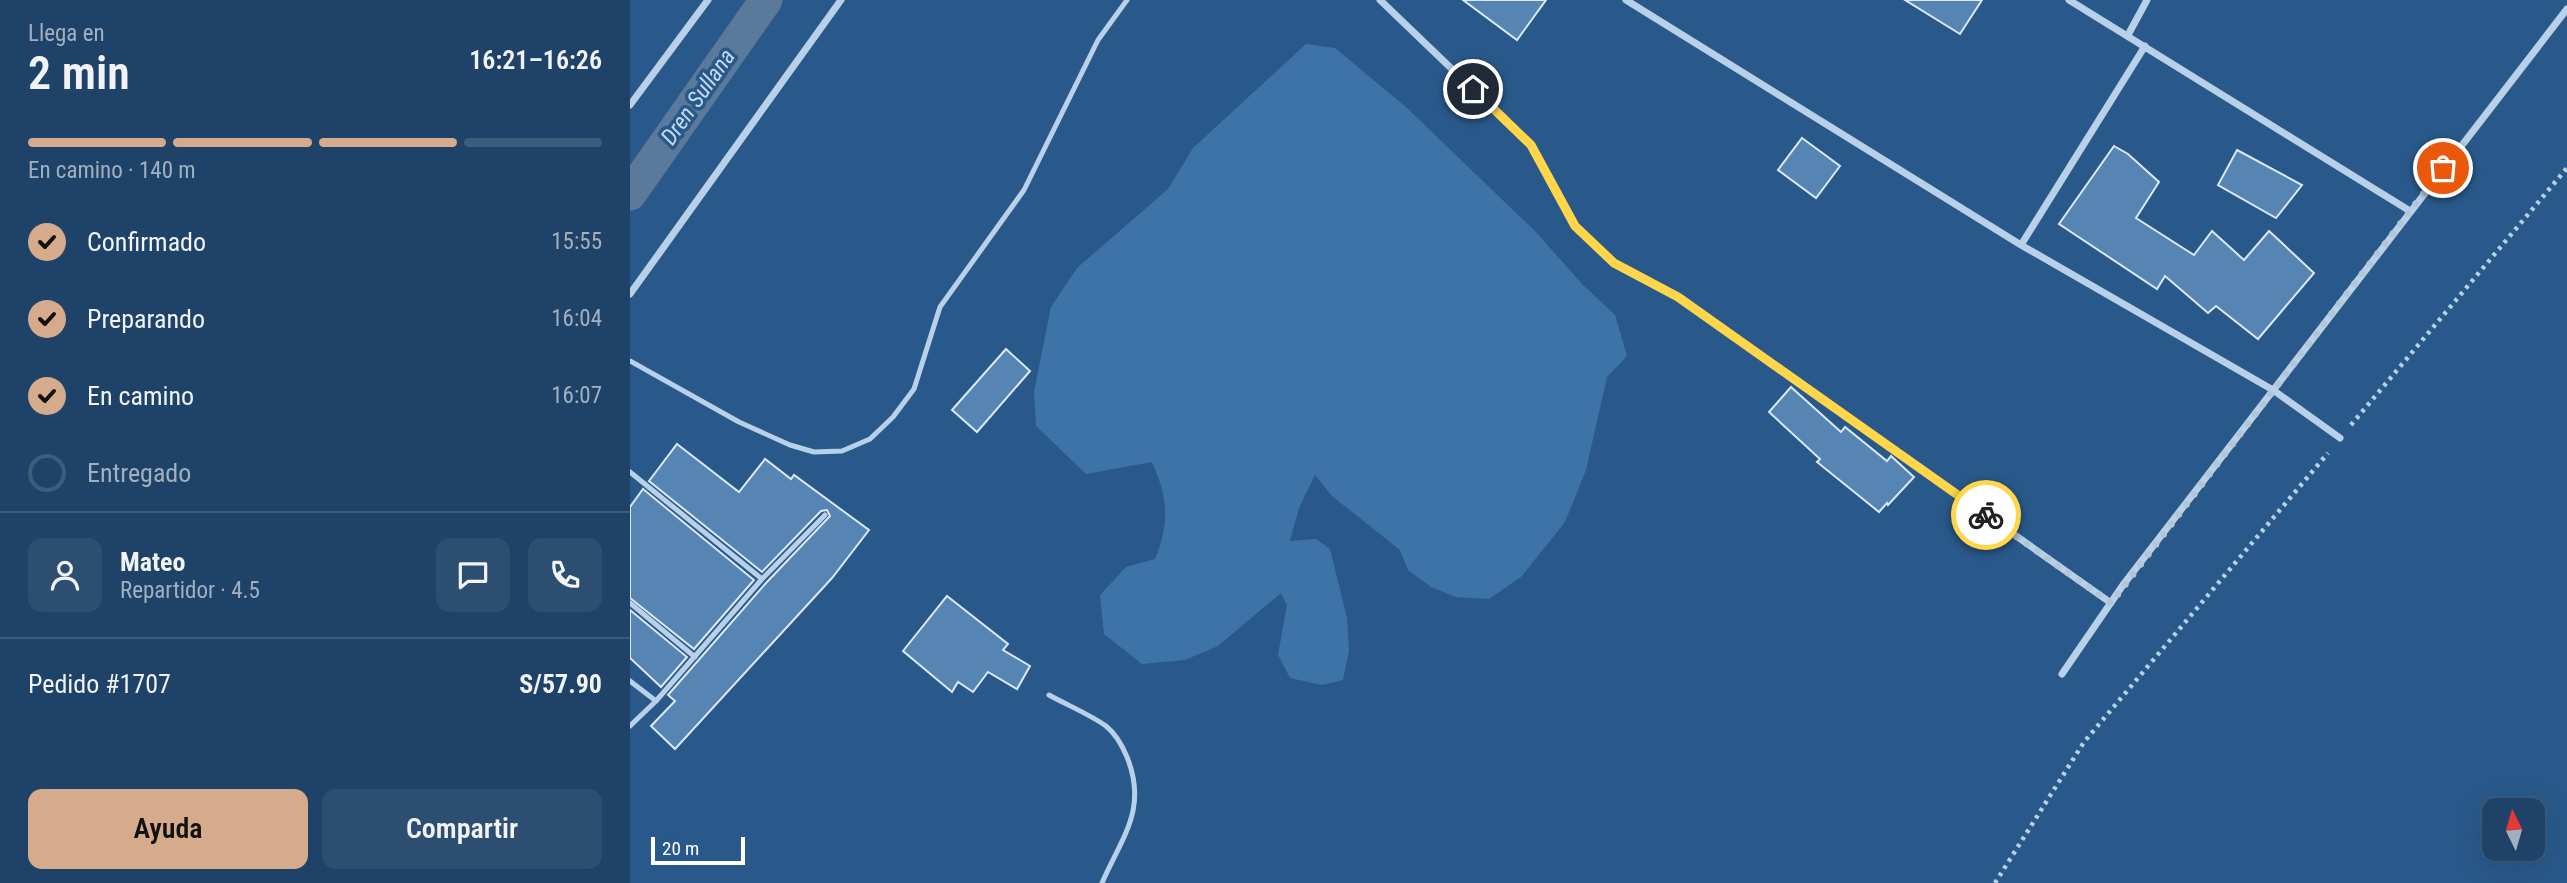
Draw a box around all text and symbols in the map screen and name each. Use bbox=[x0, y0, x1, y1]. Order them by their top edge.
text: Llega en bbox=[28, 20, 105, 47]
water label: Dren Sullana bbox=[655, 44, 741, 150]
text: 16:21–16:26 bbox=[469, 45, 602, 75]
text: 2 min bbox=[28, 46, 130, 100]
pin bbox=[1443, 59, 1503, 119]
icon: home bbox=[1454, 70, 1492, 108]
pin bbox=[2413, 138, 2473, 198]
icon: bag bbox=[2424, 149, 2462, 187]
text: En camino · 140 m bbox=[28, 157, 196, 184]
icon: check bbox=[28, 223, 66, 261]
text: Confirmado bbox=[87, 227, 206, 257]
text: 15:55 bbox=[551, 228, 602, 255]
icon: check bbox=[28, 300, 66, 338]
text: Preparando bbox=[87, 304, 205, 334]
text: 16:04 bbox=[551, 305, 602, 332]
icon: check bbox=[28, 377, 66, 415]
text: En camino bbox=[87, 381, 194, 411]
text: 16:07 bbox=[551, 382, 602, 409]
text: Entregado bbox=[87, 458, 191, 488]
courier bbox=[1951, 480, 2021, 550]
icon: bike bbox=[1967, 496, 2005, 534]
button: person bbox=[28, 538, 102, 612]
button: chat bbox=[436, 538, 510, 612]
button: phone bbox=[528, 538, 602, 612]
text: Mateo bbox=[120, 547, 185, 577]
text: Repartidor · 4.5 bbox=[120, 577, 260, 604]
text: Pedido #1707 bbox=[28, 669, 171, 699]
text: S/57.90 bbox=[519, 669, 602, 699]
button: Ayuda bbox=[28, 789, 308, 869]
button: Compartir bbox=[322, 789, 602, 869]
north arrow bbox=[2482, 798, 2544, 861]
map controls bbox=[2482, 798, 2545, 861]
scale bar bbox=[651, 834, 746, 866]
text: 20 m bbox=[662, 837, 699, 860]

